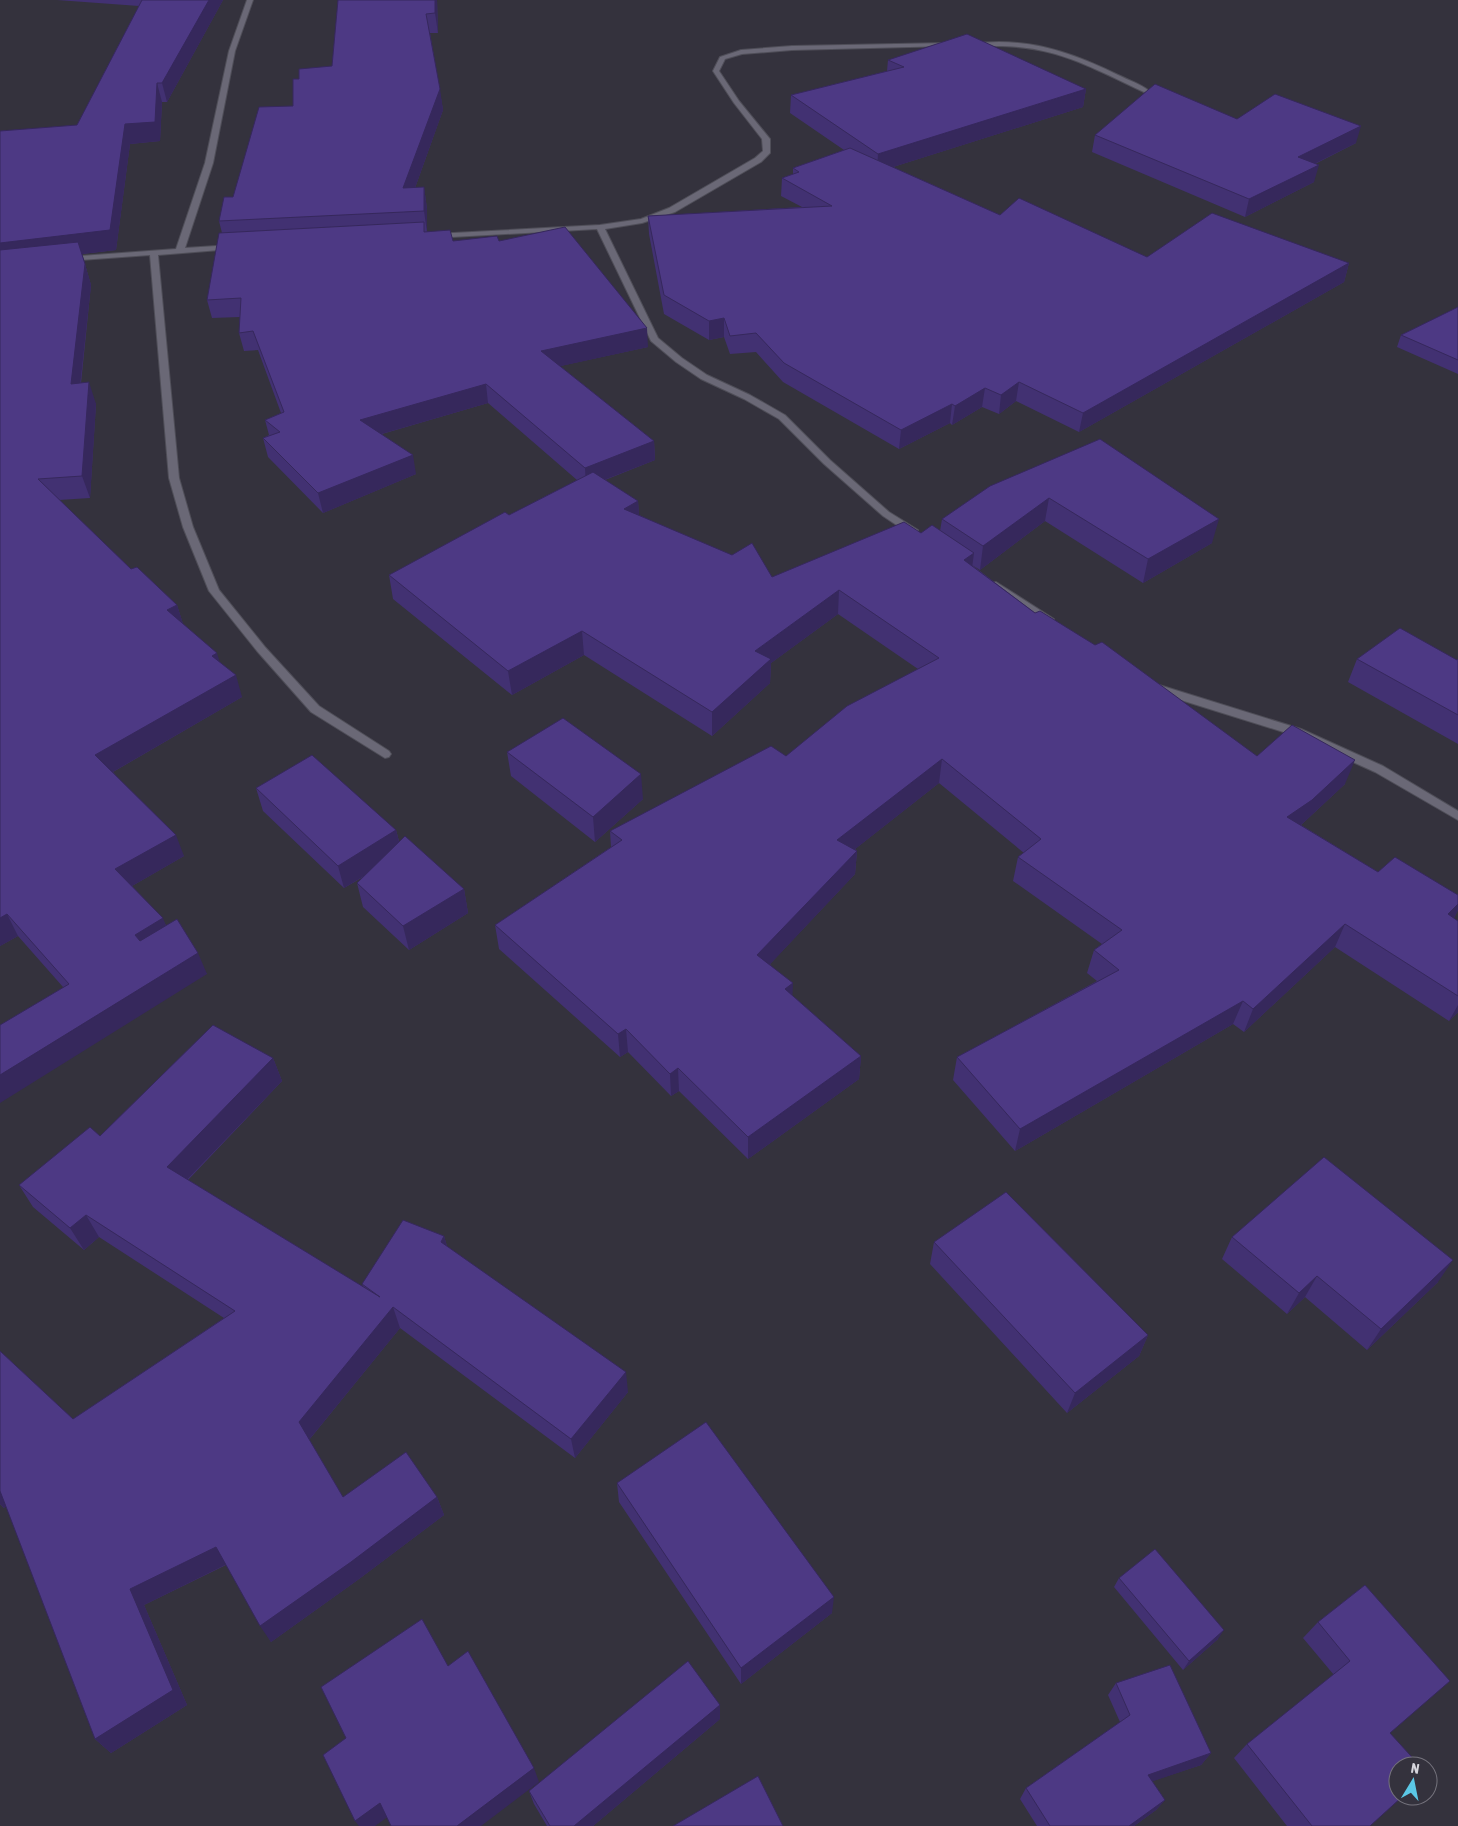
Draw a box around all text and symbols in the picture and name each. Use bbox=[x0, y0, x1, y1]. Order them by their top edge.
north arrow bbox=[1388, 1756, 1438, 1806]
text: N bbox=[1410, 1760, 1421, 1777]

